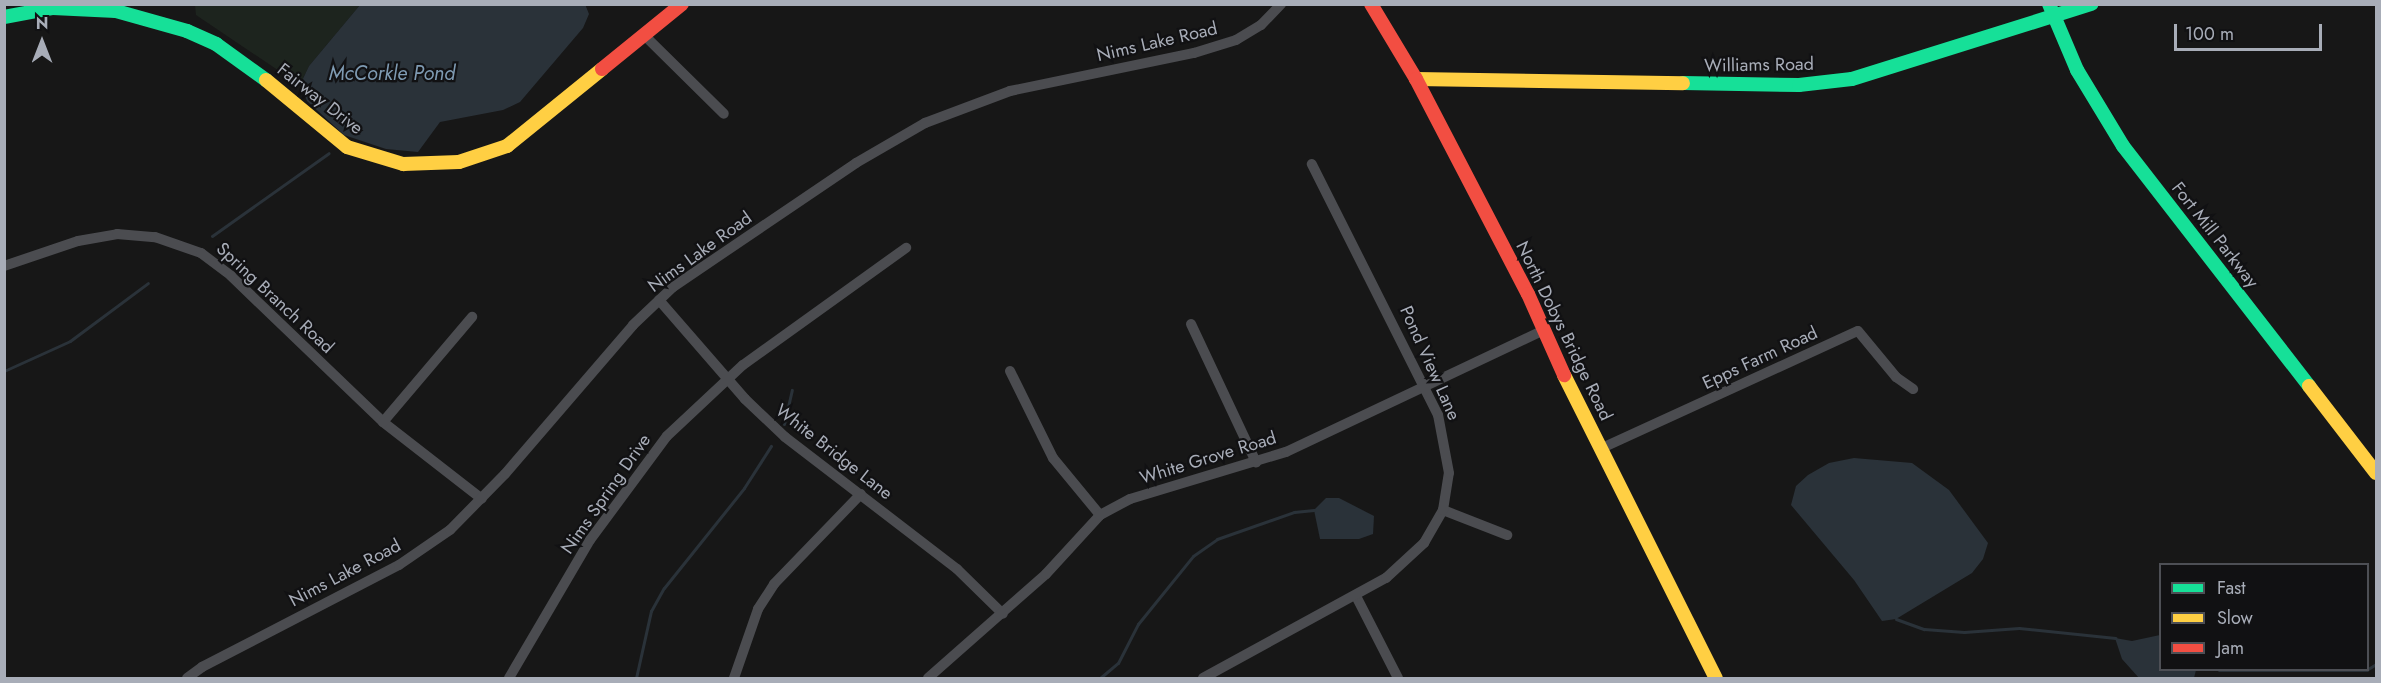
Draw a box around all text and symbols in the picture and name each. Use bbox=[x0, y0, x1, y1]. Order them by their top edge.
north arrow bbox=[12, 12, 72, 72]
text: N bbox=[36, 12, 48, 35]
scale bar bbox=[2177, 12, 2326, 50]
street label: Nims Lake Road bbox=[1095, 18, 1219, 66]
text: 100 m bbox=[2185, 21, 2234, 47]
street label: Williams Road bbox=[1704, 53, 1814, 77]
street label: Fairway Drive bbox=[273, 59, 367, 139]
water label: McCorkle Pond bbox=[329, 61, 455, 85]
street label: Fort Mill Parkway bbox=[2167, 178, 2263, 292]
street label: Nims Lake Road bbox=[644, 207, 756, 297]
street label: Spring Branch Road bbox=[212, 238, 338, 358]
street label: North Dobys Bridge Road bbox=[1511, 238, 1617, 424]
street label: Pond View Lane bbox=[1395, 302, 1465, 424]
street label: Epps Farm Road bbox=[1699, 322, 1821, 394]
street label: White Bridge Lane bbox=[771, 400, 897, 504]
street label: White Grove Road bbox=[1137, 427, 1279, 489]
street label: Nims Spring Drive bbox=[557, 430, 655, 558]
street label: Nims Lake Road bbox=[286, 535, 404, 611]
legend bbox=[2159, 563, 2369, 671]
text: Fast bbox=[2217, 575, 2246, 601]
text: Slow bbox=[2217, 605, 2253, 631]
text: Jam bbox=[2217, 635, 2244, 661]

